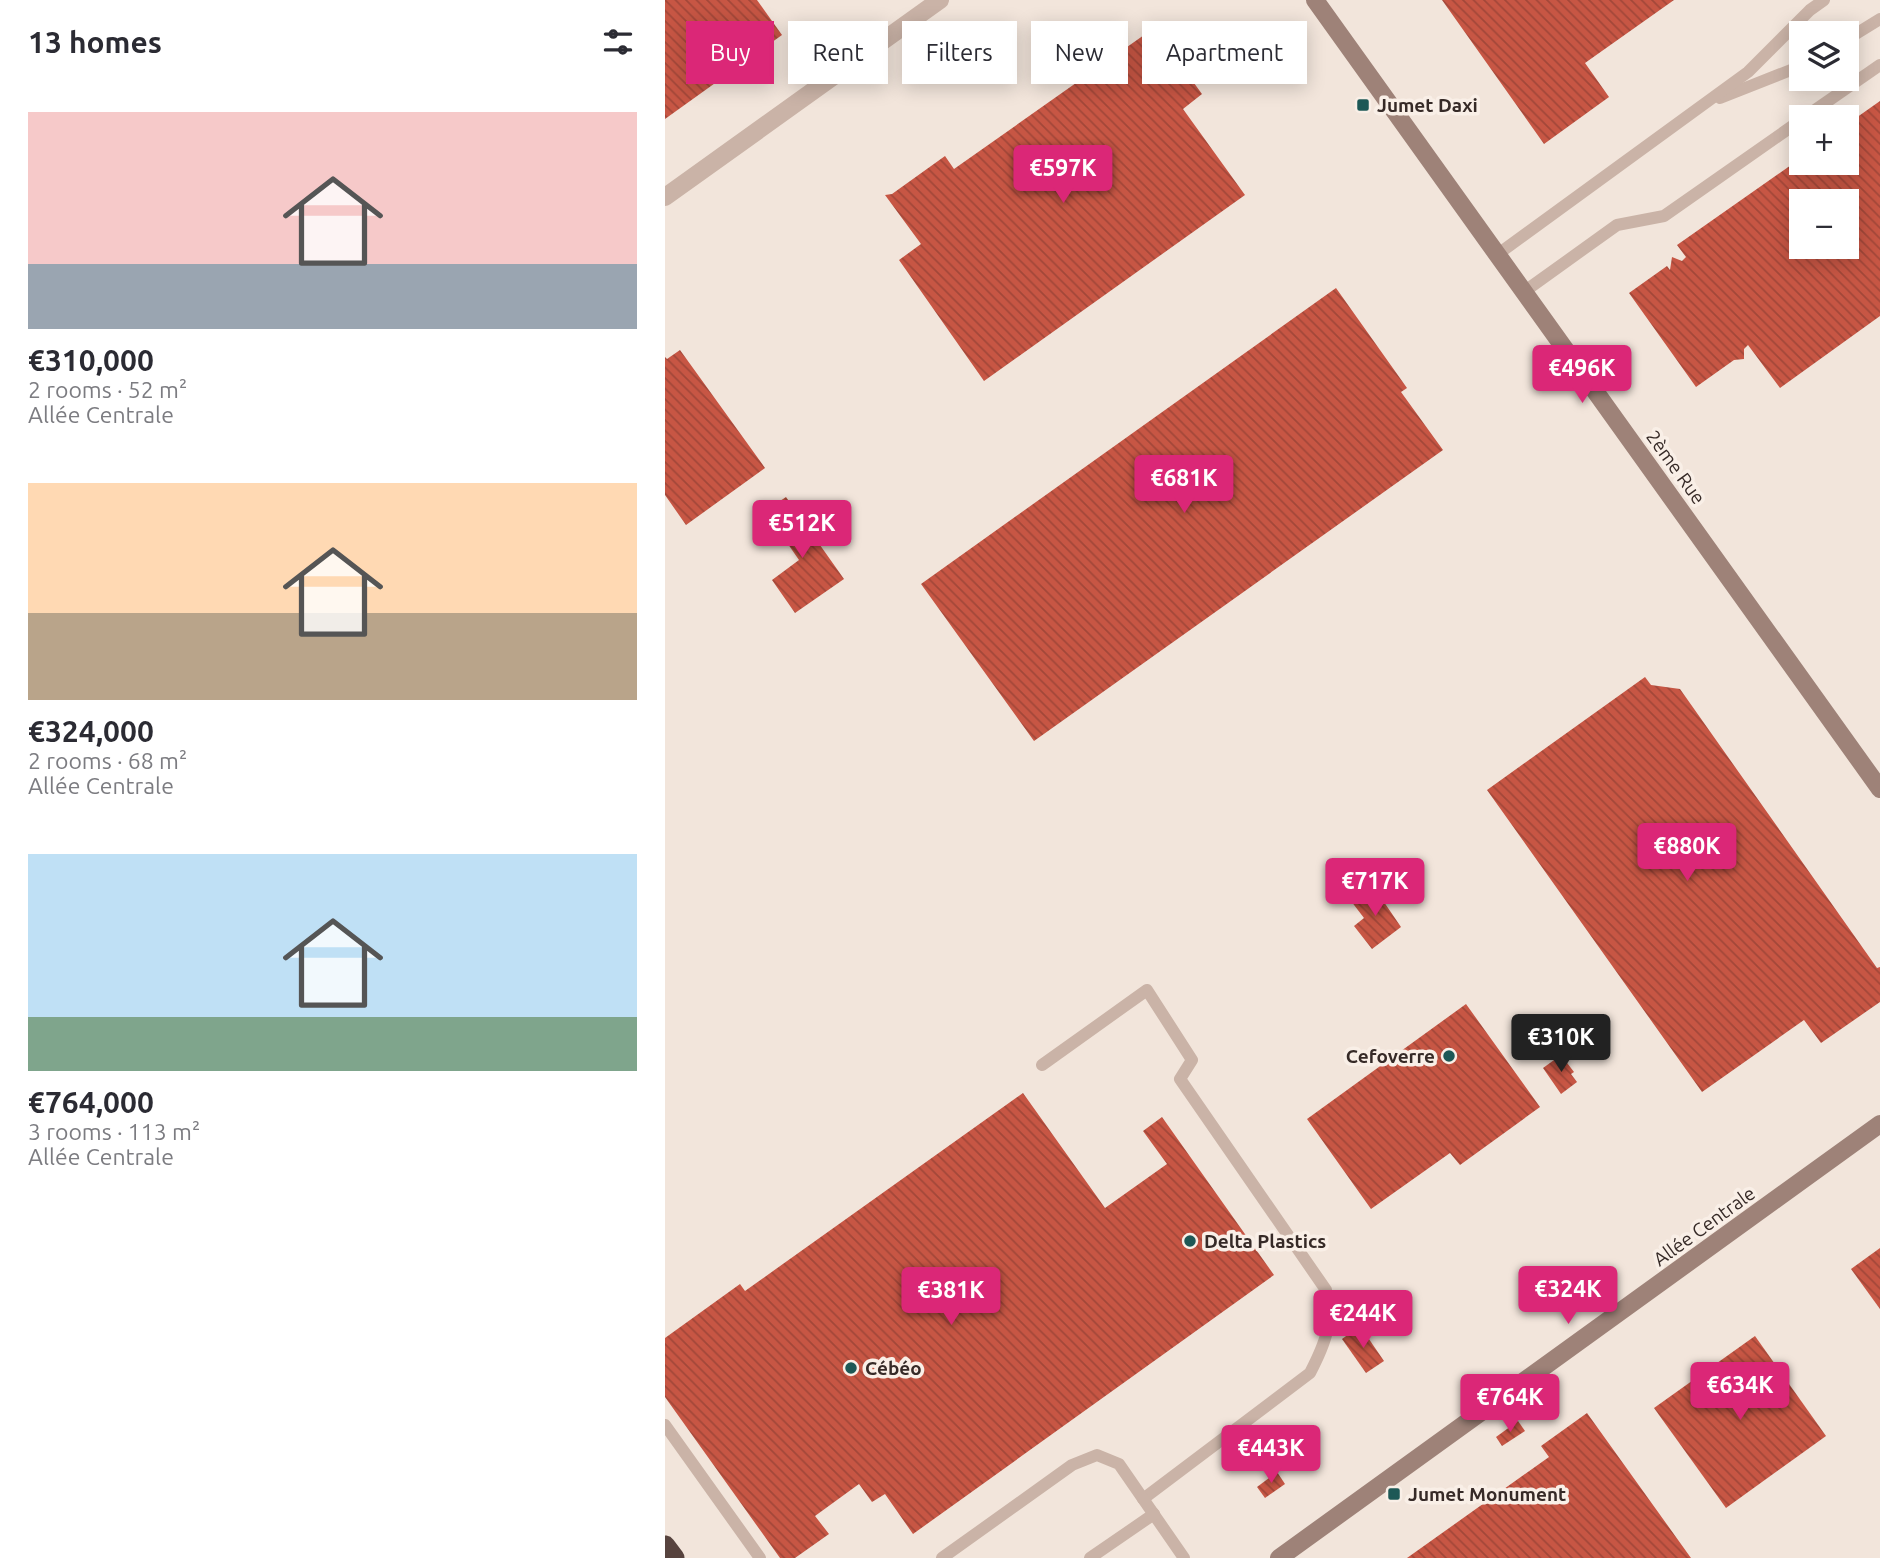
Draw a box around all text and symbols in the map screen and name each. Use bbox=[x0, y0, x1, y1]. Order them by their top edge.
chip: Buy bbox=[686, 21, 774, 84]
chip: Rent bbox=[788, 21, 888, 84]
chip: Filters bbox=[902, 21, 1017, 84]
chip: New bbox=[1031, 21, 1128, 84]
chip: Apartment bbox=[1142, 21, 1307, 84]
map controls bbox=[1789, 21, 1859, 259]
button: layers bbox=[1789, 21, 1859, 91]
icon: filters bbox=[599, 23, 637, 61]
text: 13 homes bbox=[28, 25, 162, 59]
place label: Jumet Daxi bbox=[1377, 94, 1478, 116]
marker: Jumet Daxi bbox=[1355, 97, 1371, 113]
button: + bbox=[1789, 105, 1859, 175]
pin: €597K bbox=[1014, 146, 1112, 205]
text: €597K bbox=[1029, 155, 1097, 180]
icon: home bbox=[270, 158, 396, 284]
button: − bbox=[1789, 189, 1859, 259]
text: €310,000 bbox=[28, 343, 154, 377]
pin: €496K bbox=[1533, 346, 1631, 405]
text: €496K bbox=[1548, 355, 1616, 380]
text: 2 rooms · 52 m² bbox=[28, 377, 187, 402]
text: Allée Centrale bbox=[28, 402, 174, 427]
street label: 2ème Rue bbox=[1642, 426, 1710, 508]
pin: €681K bbox=[1135, 456, 1233, 515]
text: €681K bbox=[1150, 465, 1218, 490]
pin: €512K bbox=[753, 500, 851, 560]
text: €512K bbox=[768, 510, 836, 535]
icon: home bbox=[270, 529, 396, 655]
text: €324,000 bbox=[28, 714, 154, 748]
text: 2 rooms · 68 m² bbox=[28, 748, 187, 773]
text: Allée Centrale bbox=[28, 773, 174, 798]
pin: €880K bbox=[1638, 824, 1736, 883]
text: €880K bbox=[1653, 833, 1721, 858]
pin: €717K bbox=[1326, 858, 1424, 918]
text: €717K bbox=[1341, 868, 1409, 893]
icon: home bbox=[270, 900, 396, 1026]
pin: €310K bbox=[1512, 1014, 1610, 1074]
text: €310K bbox=[1527, 1024, 1595, 1049]
place label: Cefoverre bbox=[1346, 1045, 1435, 1067]
marker: Cefoverre bbox=[1441, 1048, 1457, 1064]
text: €764,000 bbox=[28, 1085, 154, 1119]
text: 3 rooms · 113 m² bbox=[28, 1119, 200, 1144]
text: Allée Centrale bbox=[28, 1144, 174, 1169]
street label: Allée Centrale bbox=[1649, 1182, 1759, 1270]
place label: Delta Plastics bbox=[1204, 1230, 1326, 1252]
marker: Delta Plastics bbox=[1182, 1233, 1198, 1249]
pin: €324K bbox=[1519, 1266, 1617, 1326]
pin: €381K bbox=[902, 1268, 1000, 1327]
text: €324K bbox=[1534, 1276, 1602, 1301]
text: €381K bbox=[917, 1277, 985, 1302]
pin: €244K bbox=[1314, 1290, 1412, 1350]
text: €244K bbox=[1329, 1300, 1397, 1325]
place label: Cébéo bbox=[865, 1357, 922, 1379]
marker: Cébéo bbox=[843, 1360, 859, 1376]
pin: €634K bbox=[1691, 1362, 1789, 1422]
text: €634K bbox=[1706, 1372, 1774, 1397]
pin: €764K bbox=[1461, 1374, 1559, 1434]
text: €764K bbox=[1476, 1384, 1544, 1409]
pin: €443K bbox=[1222, 1426, 1320, 1485]
text: €443K bbox=[1237, 1435, 1305, 1460]
place label: Jumet Monument bbox=[1408, 1483, 1566, 1505]
marker: Jumet Monument bbox=[1386, 1486, 1402, 1502]

